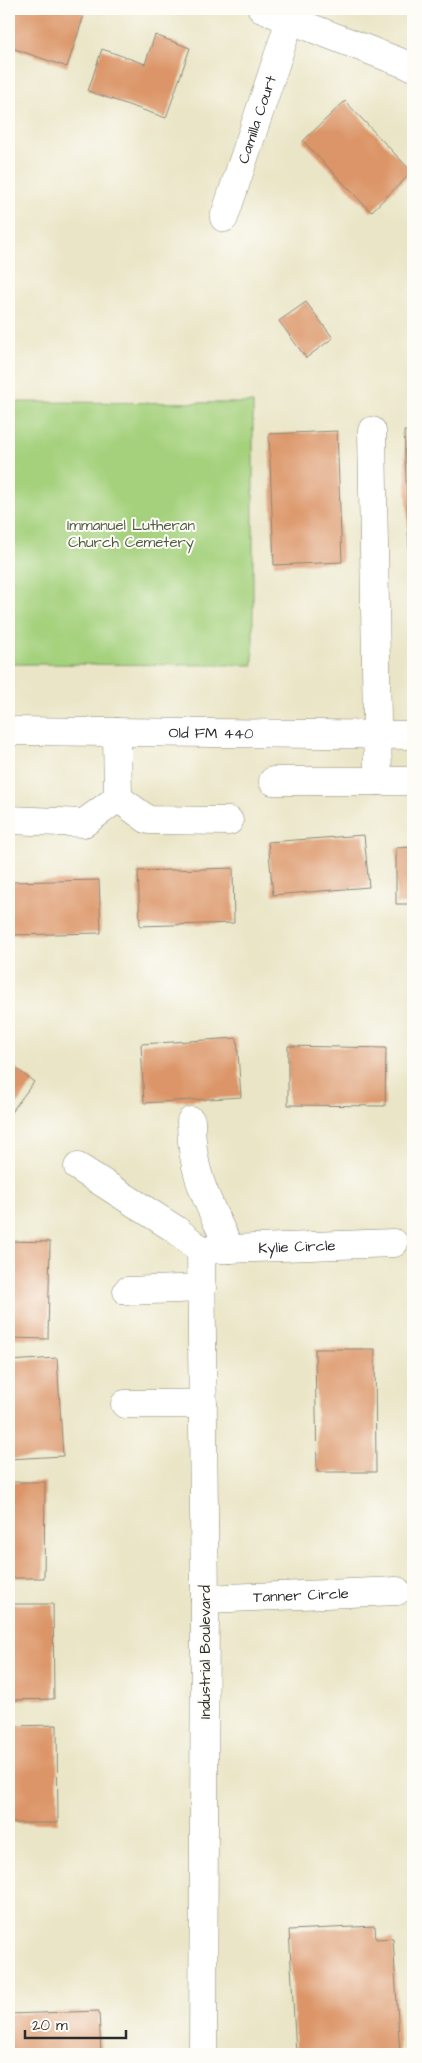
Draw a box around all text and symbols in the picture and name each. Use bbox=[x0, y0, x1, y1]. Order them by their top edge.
street label: Camilla Court bbox=[232, 73, 281, 166]
park label: Immanuel Lutheran Church Cemetery bbox=[67, 515, 195, 554]
street label: Old FM 440 bbox=[168, 722, 254, 744]
street label: Kylie Circle bbox=[258, 1235, 336, 1259]
street label: Tanner Circle bbox=[253, 1583, 349, 1607]
street label: Industrial Boulevard bbox=[195, 1585, 216, 1719]
scale bar bbox=[25, 2008, 126, 2040]
text: 20 m bbox=[32, 2015, 68, 2036]

